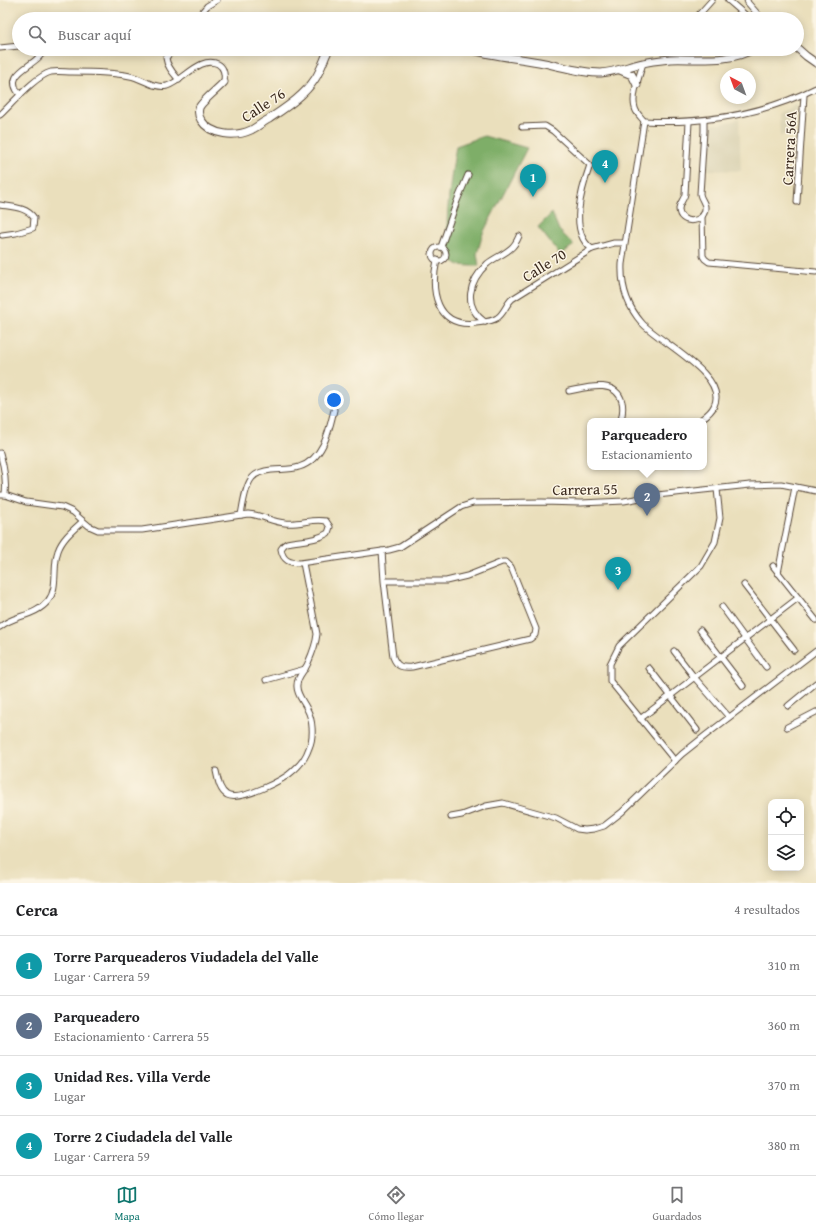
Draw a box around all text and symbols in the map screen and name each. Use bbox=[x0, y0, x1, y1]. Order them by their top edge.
search box bbox=[12, 12, 804, 56]
icon: search bbox=[26, 23, 48, 45]
text: Buscar aquí bbox=[58, 24, 131, 45]
north arrow bbox=[720, 68, 756, 104]
street label: Calle 76 bbox=[237, 83, 289, 127]
street label: Carrera 56A bbox=[777, 110, 801, 186]
pin: 4 bbox=[592, 150, 618, 183]
pin: 1 bbox=[520, 164, 546, 197]
street label: Calle 70 bbox=[518, 243, 570, 287]
your location bbox=[324, 390, 344, 410]
popup bbox=[587, 418, 707, 470]
text: Parqueadero bbox=[602, 424, 687, 445]
text: Estacionamiento bbox=[602, 445, 692, 464]
street label: Carrera 55 bbox=[552, 478, 618, 500]
pin: 2 bbox=[634, 483, 660, 516]
pin: 3 bbox=[605, 557, 631, 590]
map controls bbox=[768, 799, 804, 871]
button: locate bbox=[768, 799, 804, 835]
button: layers bbox=[768, 835, 804, 871]
text: Cerca bbox=[16, 897, 58, 922]
text: 4 resultados bbox=[734, 900, 800, 919]
text: Torre Parqueaderos Viudadela del Valle bbox=[54, 946, 319, 967]
text: 1 bbox=[26, 956, 32, 975]
text: 310 m bbox=[768, 956, 800, 975]
text: Lugar · Carrera 59 bbox=[54, 967, 150, 986]
text: Parqueadero bbox=[54, 1006, 140, 1027]
text: 2 bbox=[26, 1016, 32, 1035]
text: 360 m bbox=[768, 1016, 800, 1035]
text: Estacionamiento · Carrera 55 bbox=[54, 1027, 209, 1046]
text: Unidad Res. Villa Verde bbox=[54, 1066, 211, 1087]
text: 3 bbox=[26, 1076, 32, 1095]
text: 370 m bbox=[768, 1076, 800, 1095]
text: Lugar bbox=[54, 1087, 85, 1106]
text: Torre 2 Ciudadela del Valle bbox=[54, 1126, 233, 1147]
text: 4 bbox=[26, 1136, 32, 1155]
text: 380 m bbox=[768, 1136, 800, 1155]
text: Lugar · Carrera 59 bbox=[54, 1147, 150, 1166]
tab: Mapa bbox=[114, 1184, 140, 1224]
tab: Cómo llegar bbox=[369, 1184, 424, 1224]
tab: Guardados bbox=[653, 1184, 702, 1224]

